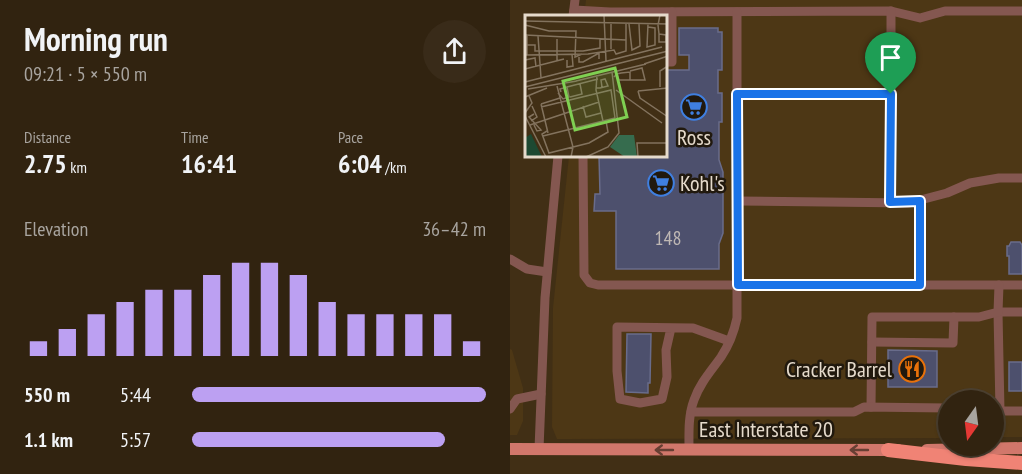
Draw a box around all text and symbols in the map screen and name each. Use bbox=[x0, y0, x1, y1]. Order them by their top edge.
inset map bbox=[525, 15, 668, 158]
text: Morning run bbox=[24, 17, 168, 60]
button: share bbox=[423, 20, 486, 83]
pin bbox=[865, 32, 916, 94]
icon: arrive bbox=[874, 41, 907, 74]
text: 09:21 · 5 × 550 m bbox=[24, 61, 147, 87]
supermarket icon: Ross bbox=[679, 92, 709, 122]
place label: Ross bbox=[677, 123, 711, 151]
text: Distance bbox=[24, 127, 71, 147]
text: Time bbox=[181, 127, 209, 147]
text: Pace bbox=[338, 127, 363, 147]
text: 2.75 bbox=[24, 147, 67, 180]
text: 16:41 bbox=[181, 147, 237, 180]
text: 6:04 bbox=[338, 147, 382, 180]
text: km bbox=[67, 157, 87, 177]
text: /km bbox=[382, 157, 407, 177]
supermarket icon: Kohl's bbox=[646, 168, 676, 198]
place label: Kohl's bbox=[680, 169, 725, 197]
text: Elevation bbox=[24, 216, 88, 242]
text: 36–42 m bbox=[422, 216, 486, 242]
house number: 148 bbox=[655, 225, 682, 251]
restaurant icon: Cracker Barrel bbox=[897, 354, 927, 384]
place label: Cracker Barrel bbox=[786, 355, 893, 383]
text: 550 m bbox=[24, 382, 70, 408]
text: 5:44 bbox=[120, 382, 151, 408]
north arrow bbox=[938, 390, 1004, 456]
map controls bbox=[938, 390, 1004, 456]
street label: East Interstate 20 bbox=[699, 415, 833, 443]
text: 1.1 km bbox=[24, 427, 73, 453]
text: 5:57 bbox=[120, 427, 151, 453]
one-way arrow bbox=[654, 444, 674, 456]
one-way arrow bbox=[849, 444, 869, 456]

